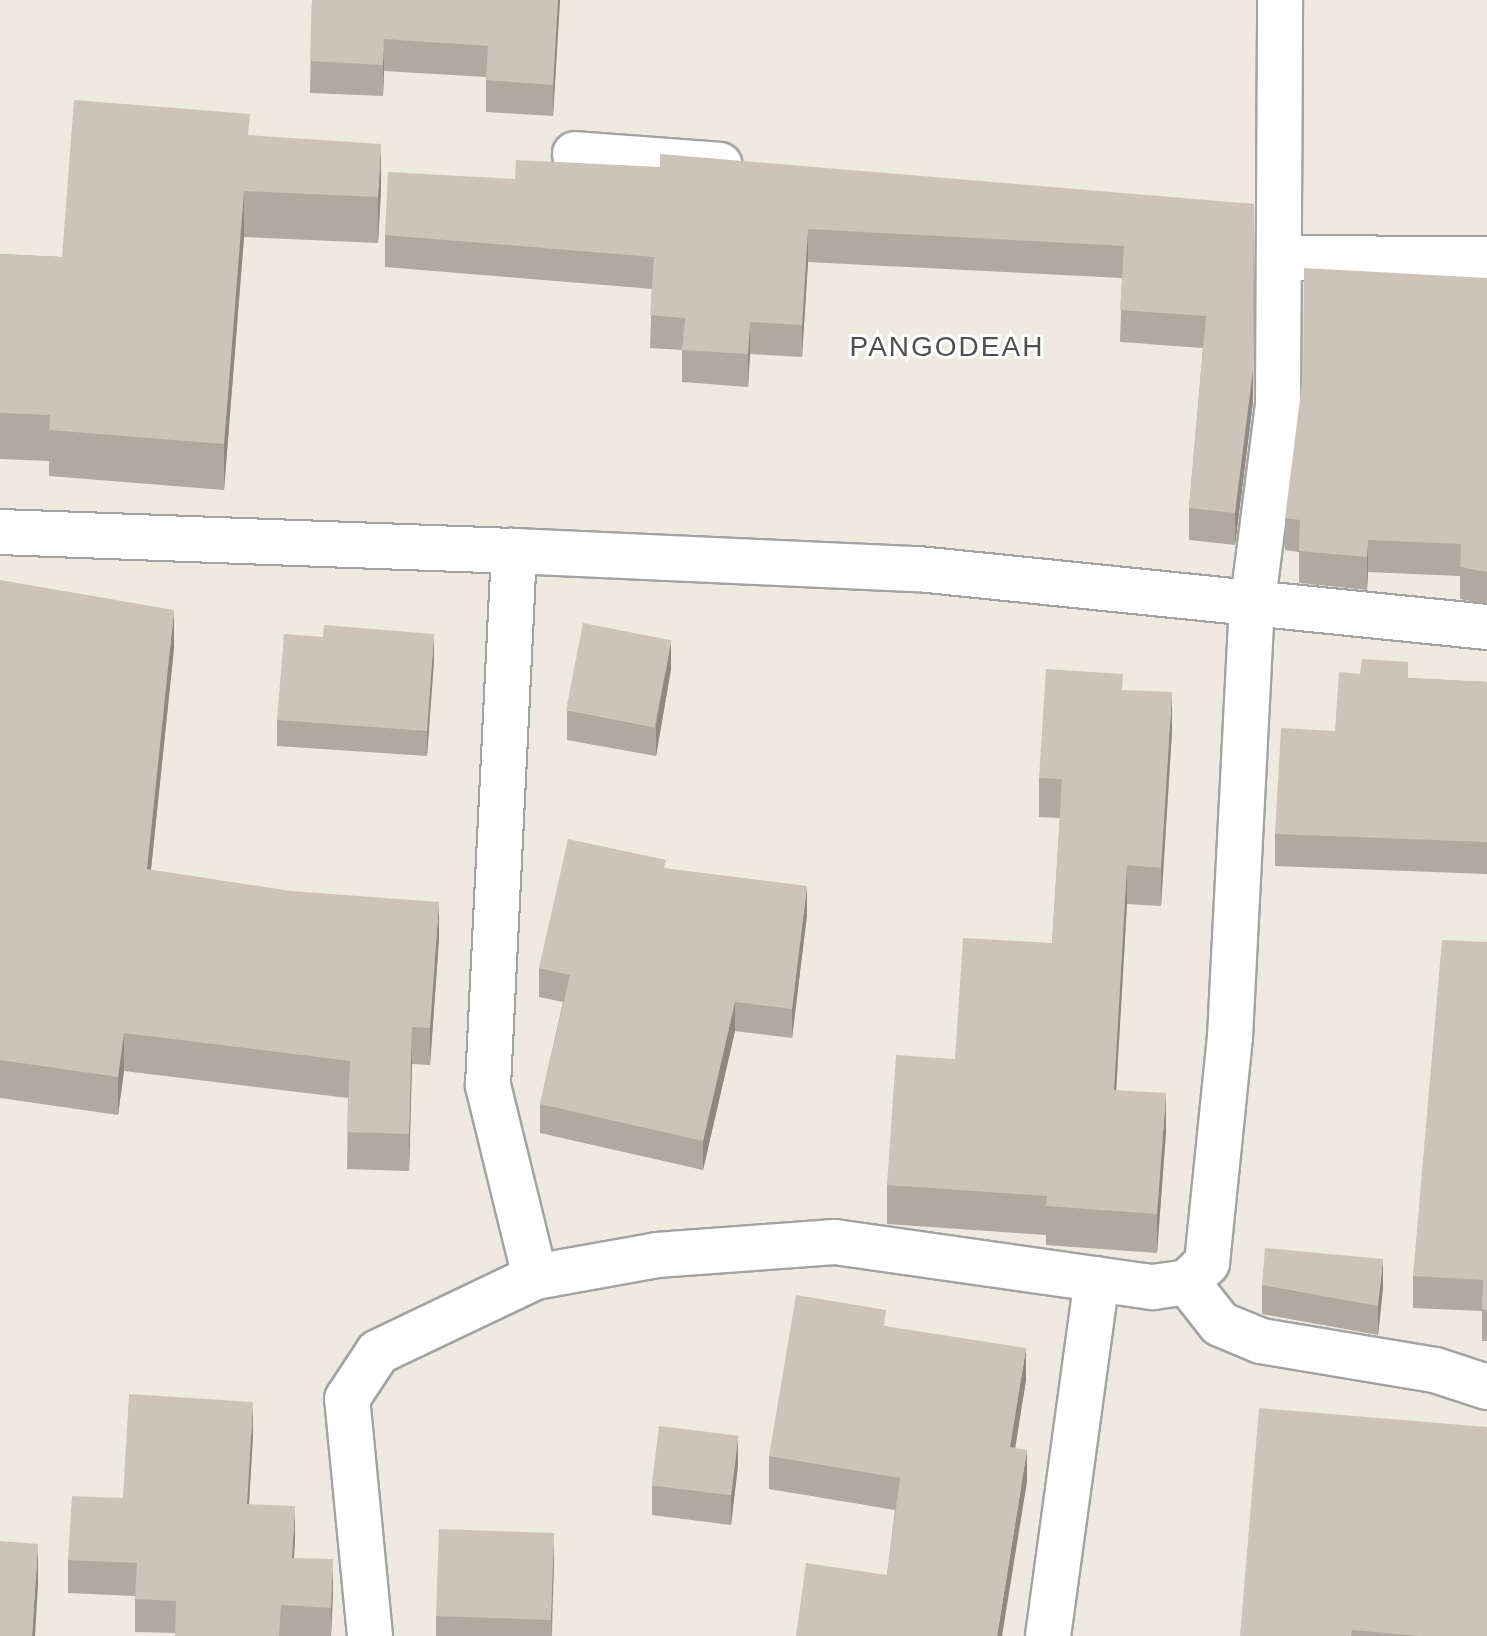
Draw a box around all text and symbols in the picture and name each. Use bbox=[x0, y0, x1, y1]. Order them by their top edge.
district label: PANGODEAH bbox=[850, 330, 1044, 364]

